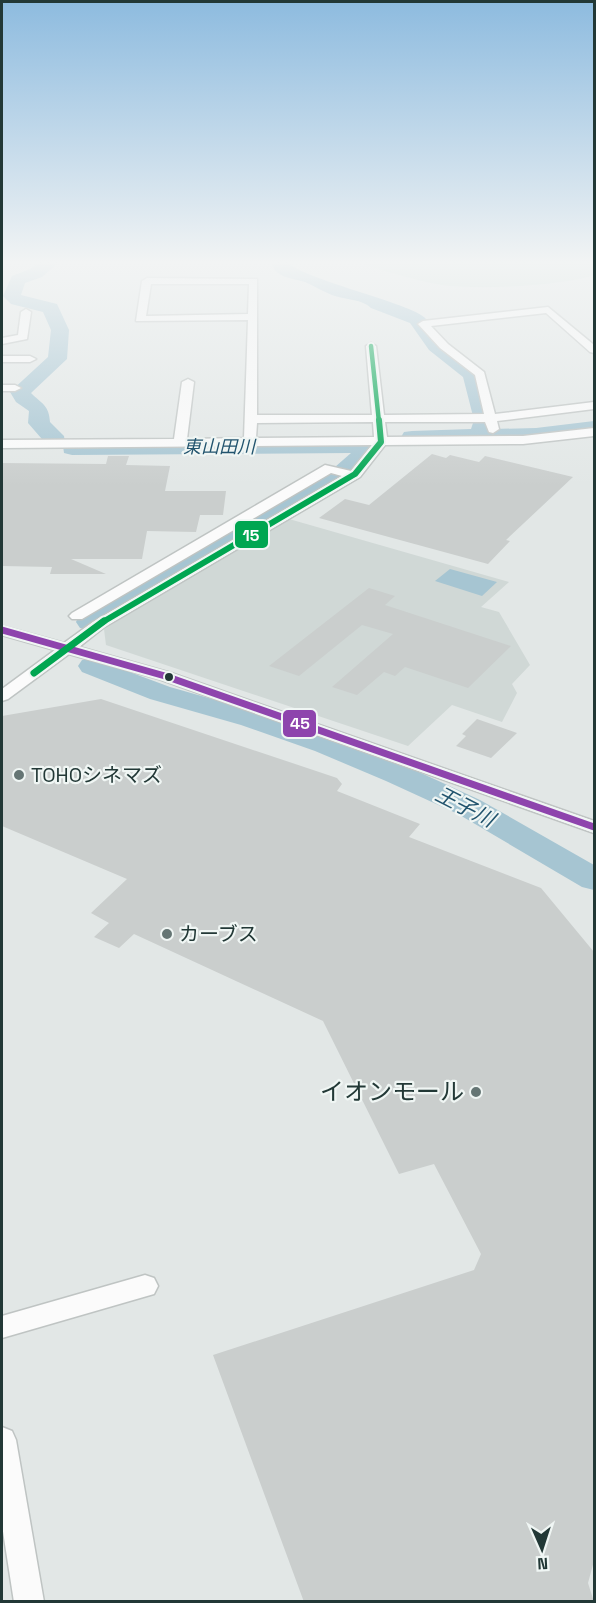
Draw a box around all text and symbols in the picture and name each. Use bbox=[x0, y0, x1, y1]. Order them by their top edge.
water label: 東山田川 bbox=[183, 435, 257, 458]
line badge: 15 bbox=[234, 520, 269, 549]
text: 15 bbox=[243, 525, 260, 546]
unlabelled marker bbox=[163, 671, 175, 683]
line badge: 45 bbox=[282, 709, 317, 738]
text: 45 bbox=[290, 713, 310, 734]
place label: TOHOシネマズ bbox=[31, 762, 162, 788]
marker: TOHOシネマズ bbox=[12, 768, 26, 782]
water label: 王子川 bbox=[431, 780, 501, 834]
place label: カーブス bbox=[179, 921, 258, 947]
marker: カーブス bbox=[160, 927, 174, 941]
place label: イオンモール bbox=[320, 1076, 464, 1107]
marker: イオンモール bbox=[469, 1085, 483, 1099]
north arrow bbox=[512, 1519, 572, 1579]
text: N bbox=[537, 1553, 549, 1574]

